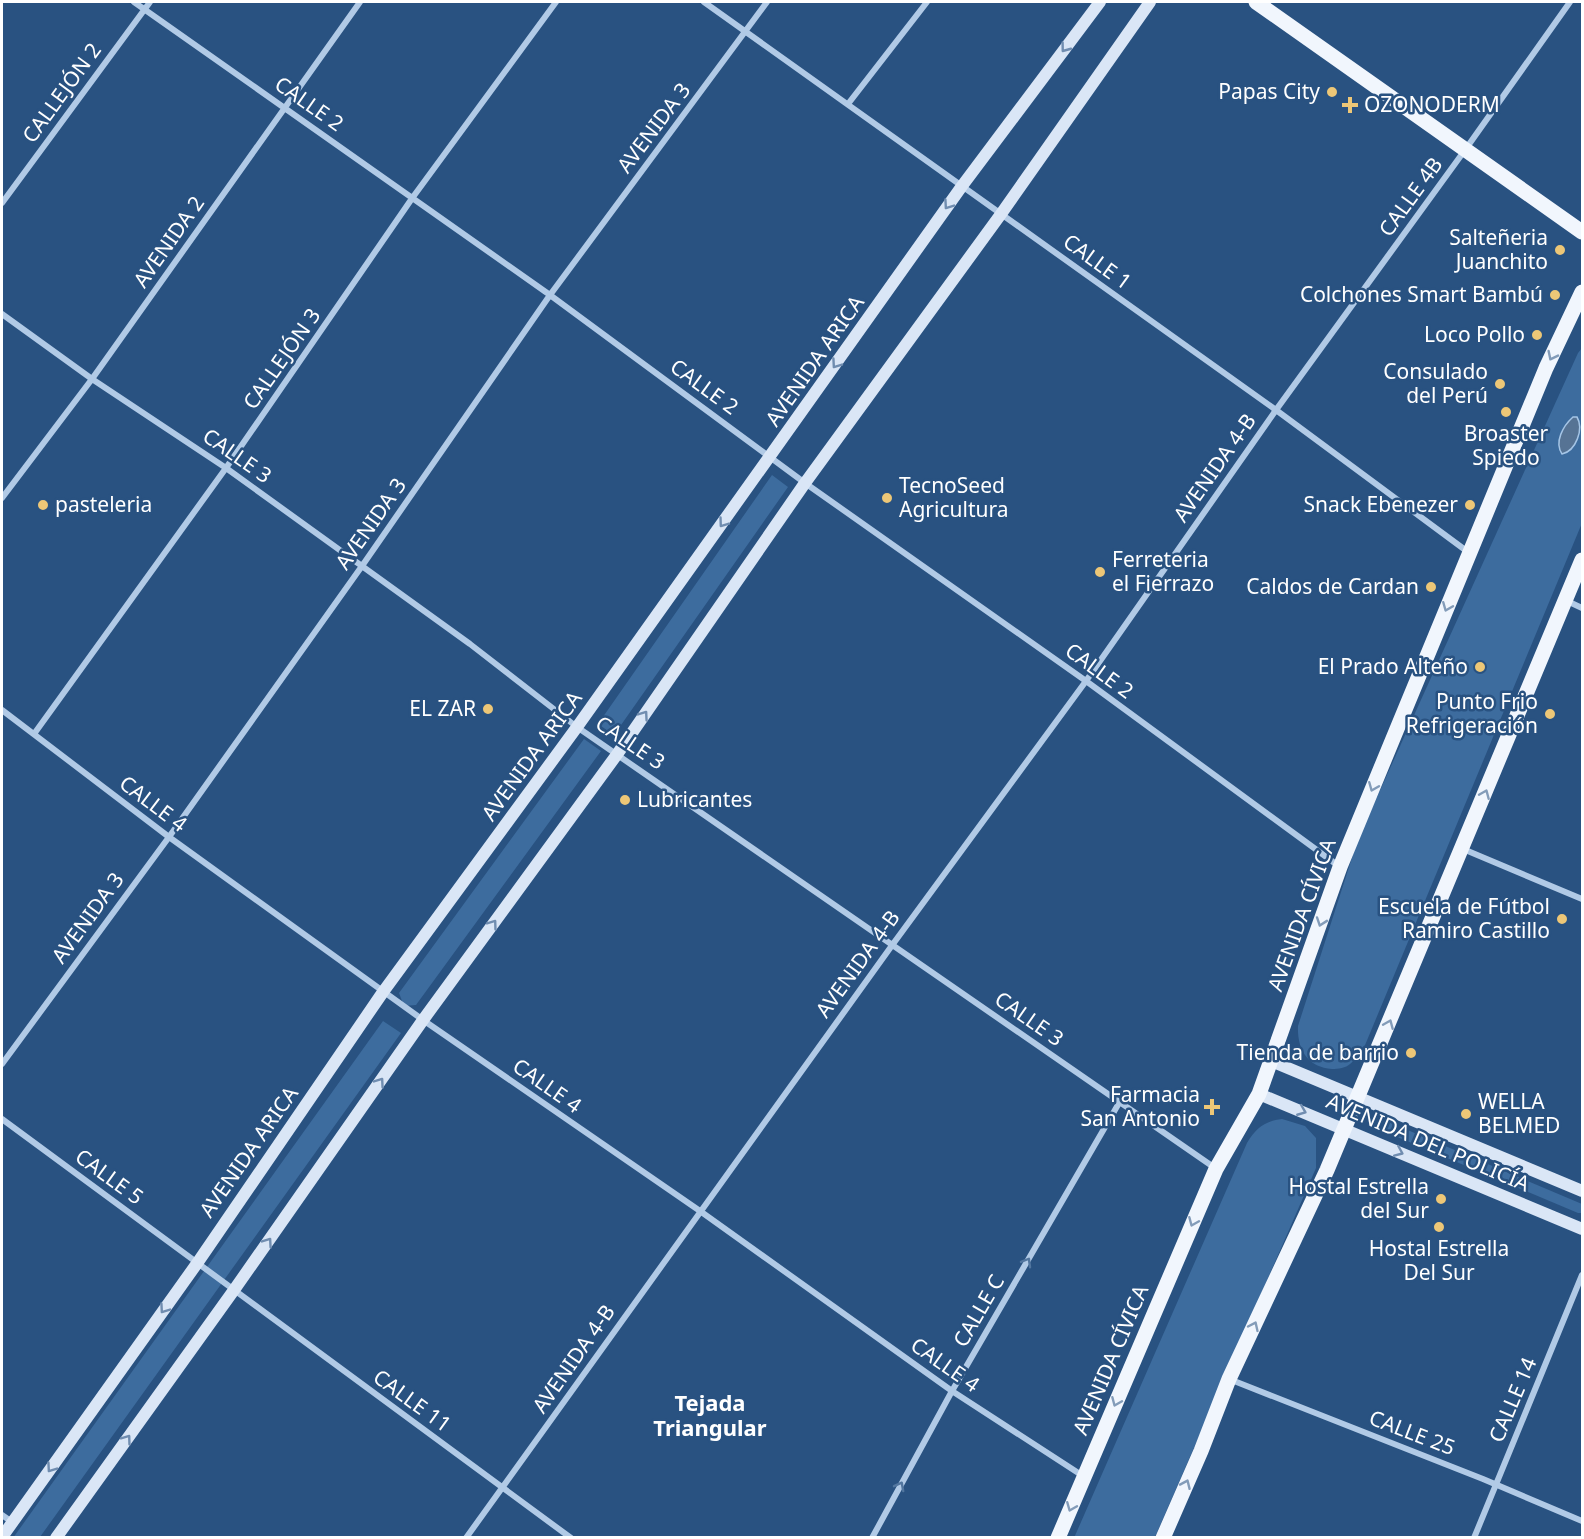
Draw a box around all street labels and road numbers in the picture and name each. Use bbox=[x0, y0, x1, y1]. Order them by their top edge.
street label: CALLEJÓN 2 bbox=[15, 37, 107, 148]
street label: CALLE 2 bbox=[270, 69, 349, 137]
street label: AVENIDA 3 bbox=[610, 77, 696, 178]
street label: CALLE 4B bbox=[1372, 151, 1448, 242]
street label: AVENIDA 2 bbox=[126, 190, 210, 293]
street label: CALLE 1 bbox=[1058, 227, 1137, 295]
street label: AVENIDA ARICA bbox=[759, 289, 870, 432]
street label: CALLEJÓN 3 bbox=[236, 302, 326, 414]
street label: CALLE 2 bbox=[665, 352, 744, 420]
street label: AVENIDA 4-B bbox=[1167, 408, 1262, 527]
street label: CALLE 3 bbox=[198, 421, 277, 489]
street label: AVENIDA 3 bbox=[328, 472, 412, 575]
street label: CALLE 2 bbox=[1060, 636, 1139, 704]
street label: AVENIDA ARICA bbox=[475, 684, 588, 826]
street label: CALLE 3 bbox=[590, 709, 671, 776]
street label: CALLE 4 bbox=[114, 769, 193, 838]
street label: AVENIDA CÍVICA bbox=[1260, 834, 1342, 995]
street label: AVENIDA 3 bbox=[45, 866, 130, 968]
street label: AVENIDA 4-B bbox=[809, 904, 906, 1023]
street label: CALLE 3 bbox=[990, 984, 1069, 1052]
street label: CALLE 4 bbox=[508, 1051, 587, 1119]
street label: AVENIDA ARICA bbox=[193, 1080, 304, 1223]
street label: AVENIDA DEL POLICÍA bbox=[1322, 1087, 1535, 1198]
street label: CALLE 5 bbox=[70, 1142, 149, 1210]
street label: CALLE C bbox=[946, 1269, 1010, 1352]
street label: AVENIDA CÍVICA bbox=[1066, 1280, 1155, 1439]
street label: AVENIDA 4-B bbox=[526, 1299, 621, 1418]
street label: CALLE 4 bbox=[906, 1330, 985, 1398]
street label: CALLE 14 bbox=[1482, 1353, 1543, 1446]
street label: CALLE 11 bbox=[368, 1362, 457, 1438]
street label: CALLE 25 bbox=[1365, 1403, 1459, 1461]

